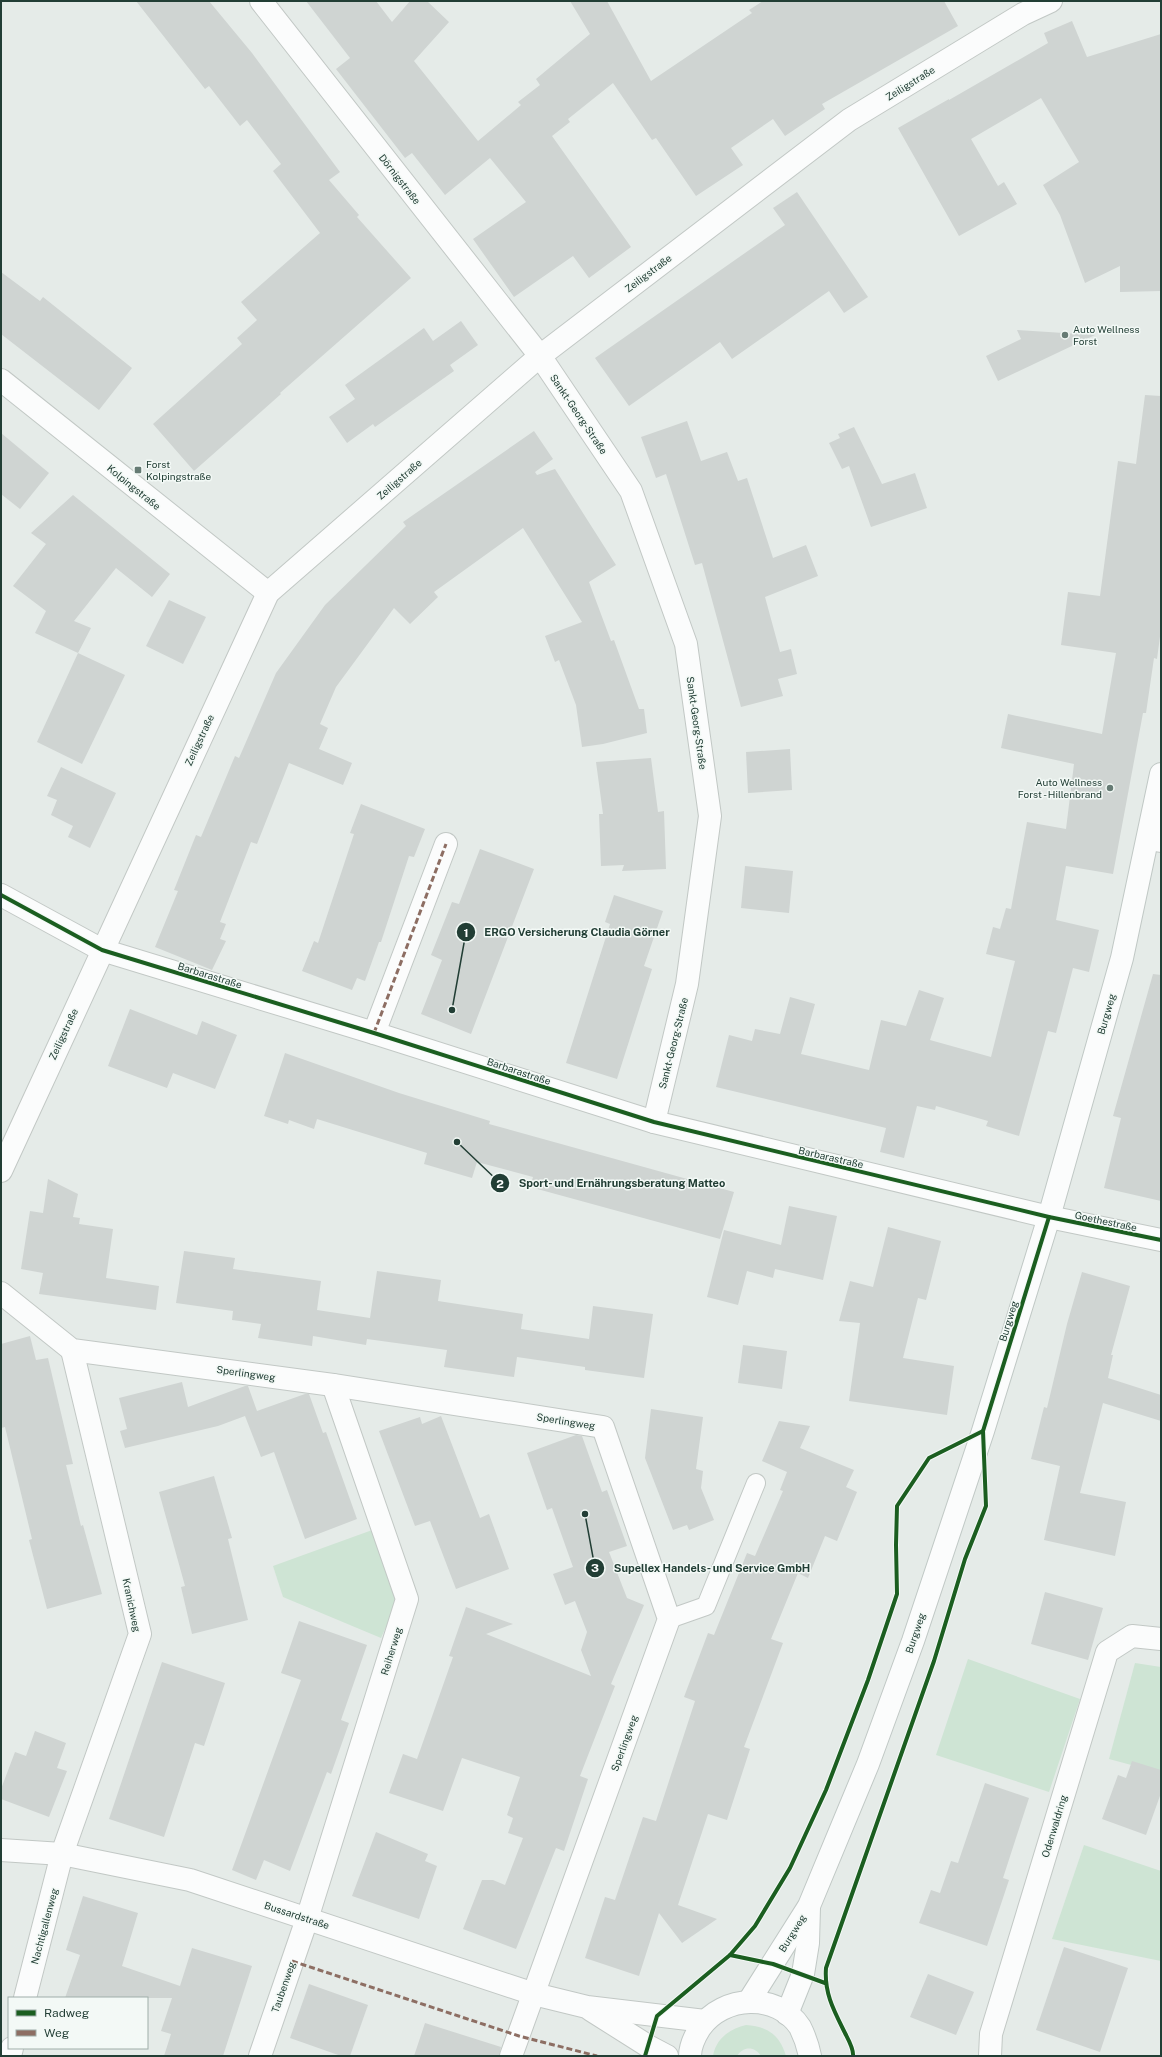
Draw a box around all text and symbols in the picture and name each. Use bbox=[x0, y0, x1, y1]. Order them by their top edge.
street label: Zeiligstraße bbox=[883, 63, 937, 103]
street label: Dörnigstraße bbox=[377, 151, 424, 207]
street label: Zeiligstraße bbox=[622, 251, 674, 295]
place label: Auto Wellness Forst bbox=[1073, 323, 1139, 347]
marker: Auto Wellness Forst bbox=[1060, 330, 1070, 340]
street label: Sankt-Georg-Straße bbox=[548, 372, 610, 457]
street label: Zeiligstraße bbox=[374, 456, 424, 502]
place label: Forst Kolpingstraße bbox=[146, 458, 211, 482]
street label: Kolpingstraße bbox=[105, 462, 163, 512]
marker: Forst Kolpingstraße bbox=[133, 465, 143, 475]
street label: Sankt-Georg-Straße bbox=[685, 676, 710, 771]
street label: Zeiligstraße bbox=[182, 712, 216, 768]
place label: Auto Wellness Forst - Hillenbrand bbox=[1018, 776, 1102, 800]
marker: Auto Wellness Forst - Hillenbrand bbox=[1105, 783, 1115, 793]
callout: ERGO Versicherung Claudia Görner bbox=[456, 921, 677, 944]
text: 1 bbox=[463, 926, 469, 940]
text: ERGO Versicherung Claudia Görner bbox=[484, 926, 670, 938]
street label: Barbarastraße bbox=[176, 960, 244, 991]
street label: Burgweg bbox=[1094, 992, 1118, 1036]
street label: Sankt-Georg-Straße bbox=[656, 996, 690, 1090]
street label: Zeiligstraße bbox=[46, 1006, 80, 1062]
street label: Barbarastraße bbox=[486, 1055, 553, 1087]
street label: Barbarastraße bbox=[797, 1144, 865, 1170]
callout: Sport- und Ernährungsberatung Matteo bbox=[490, 1172, 734, 1195]
text: 2 bbox=[496, 1177, 504, 1191]
text: Sport- und Ernährungsberatung Matteo bbox=[519, 1177, 725, 1189]
street label: Goethestraße bbox=[1074, 1209, 1139, 1234]
street label: Burgweg bbox=[996, 1299, 1020, 1343]
street label: Sperlingweg bbox=[216, 1363, 276, 1383]
street label: Sperlingweg bbox=[536, 1410, 596, 1432]
callout: Supellex Handels- und Service GmbH bbox=[585, 1557, 818, 1580]
text: 3 bbox=[591, 1561, 599, 1575]
text: Supellex Handels- und Service GmbH bbox=[614, 1562, 810, 1574]
street label: Kranichweg bbox=[120, 1577, 144, 1633]
street label: Burgweg bbox=[902, 1611, 928, 1655]
street label: Reiherweg bbox=[378, 1625, 404, 1677]
street label: Sperlingweg bbox=[608, 1713, 640, 1773]
street label: Odenwaldring bbox=[1039, 1793, 1069, 1859]
street label: Nachtigallenweg bbox=[28, 1887, 60, 1965]
street label: Bussardstraße bbox=[263, 1899, 331, 1931]
street label: Burgweg bbox=[776, 1912, 808, 1954]
street label: Taubenweg bbox=[269, 1960, 297, 2014]
legend bbox=[8, 1997, 148, 2049]
text: Radweg bbox=[44, 2006, 89, 2020]
text: Weg bbox=[44, 2026, 69, 2040]

